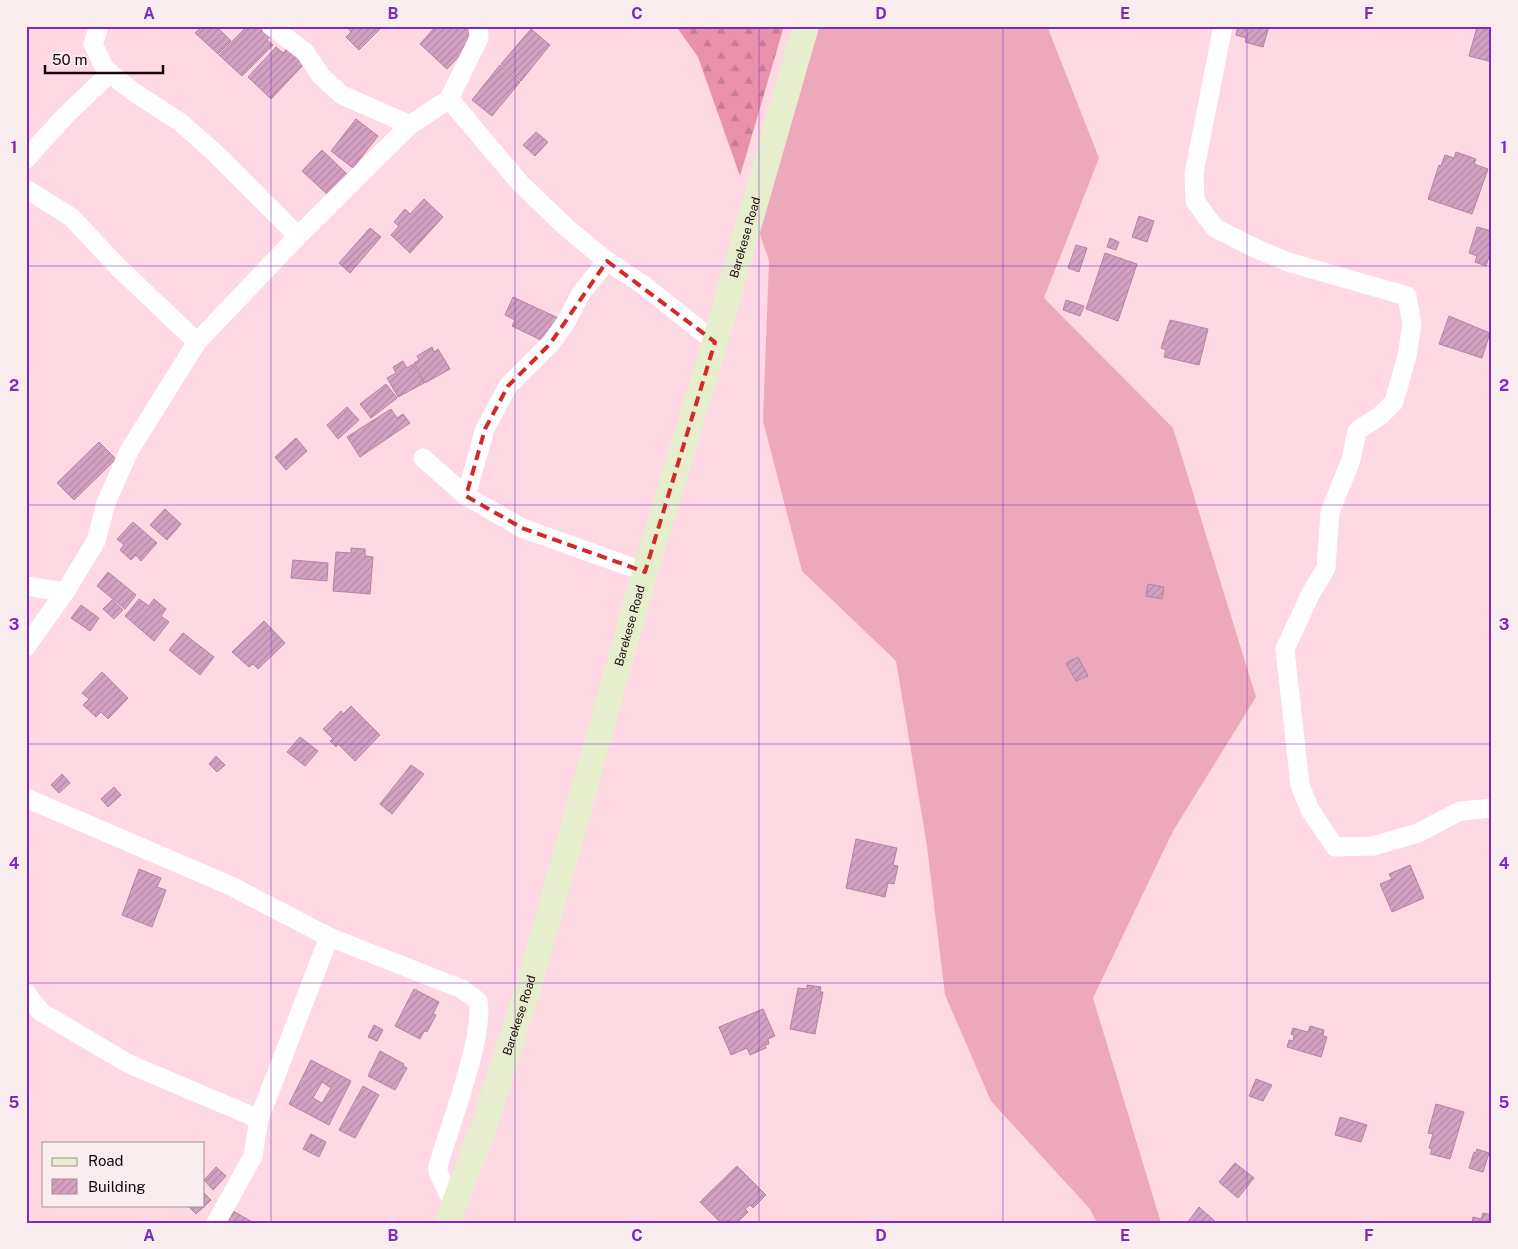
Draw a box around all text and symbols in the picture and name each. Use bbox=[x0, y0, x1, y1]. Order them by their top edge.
text: A bbox=[143, 4, 155, 23]
text: B bbox=[388, 4, 399, 23]
text: C bbox=[631, 4, 643, 23]
text: D bbox=[875, 4, 887, 23]
text: E bbox=[1120, 4, 1130, 23]
text: F bbox=[1364, 4, 1374, 23]
scale bar bbox=[45, 42, 162, 74]
text: 50 m bbox=[52, 51, 87, 68]
text: 1 bbox=[11, 138, 17, 157]
text: 1 bbox=[1501, 138, 1507, 157]
street label: Barekese Road bbox=[727, 195, 763, 280]
text: 2 bbox=[9, 376, 19, 395]
text: 2 bbox=[1499, 376, 1509, 395]
street label: Barekese Road bbox=[612, 584, 648, 668]
text: 3 bbox=[9, 615, 19, 634]
text: 3 bbox=[1499, 615, 1509, 634]
text: 4 bbox=[9, 854, 20, 873]
text: 4 bbox=[1499, 854, 1510, 873]
street label: Barekese Road bbox=[500, 974, 539, 1057]
text: 5 bbox=[9, 1093, 20, 1112]
text: 5 bbox=[1499, 1093, 1510, 1112]
legend bbox=[42, 1142, 205, 1206]
text: Road bbox=[88, 1152, 124, 1169]
text: Building bbox=[88, 1178, 146, 1195]
text: A bbox=[143, 1226, 155, 1245]
text: B bbox=[388, 1226, 399, 1245]
text: C bbox=[631, 1226, 643, 1245]
text: D bbox=[875, 1226, 887, 1245]
text: E bbox=[1120, 1226, 1130, 1245]
text: F bbox=[1364, 1226, 1374, 1245]

